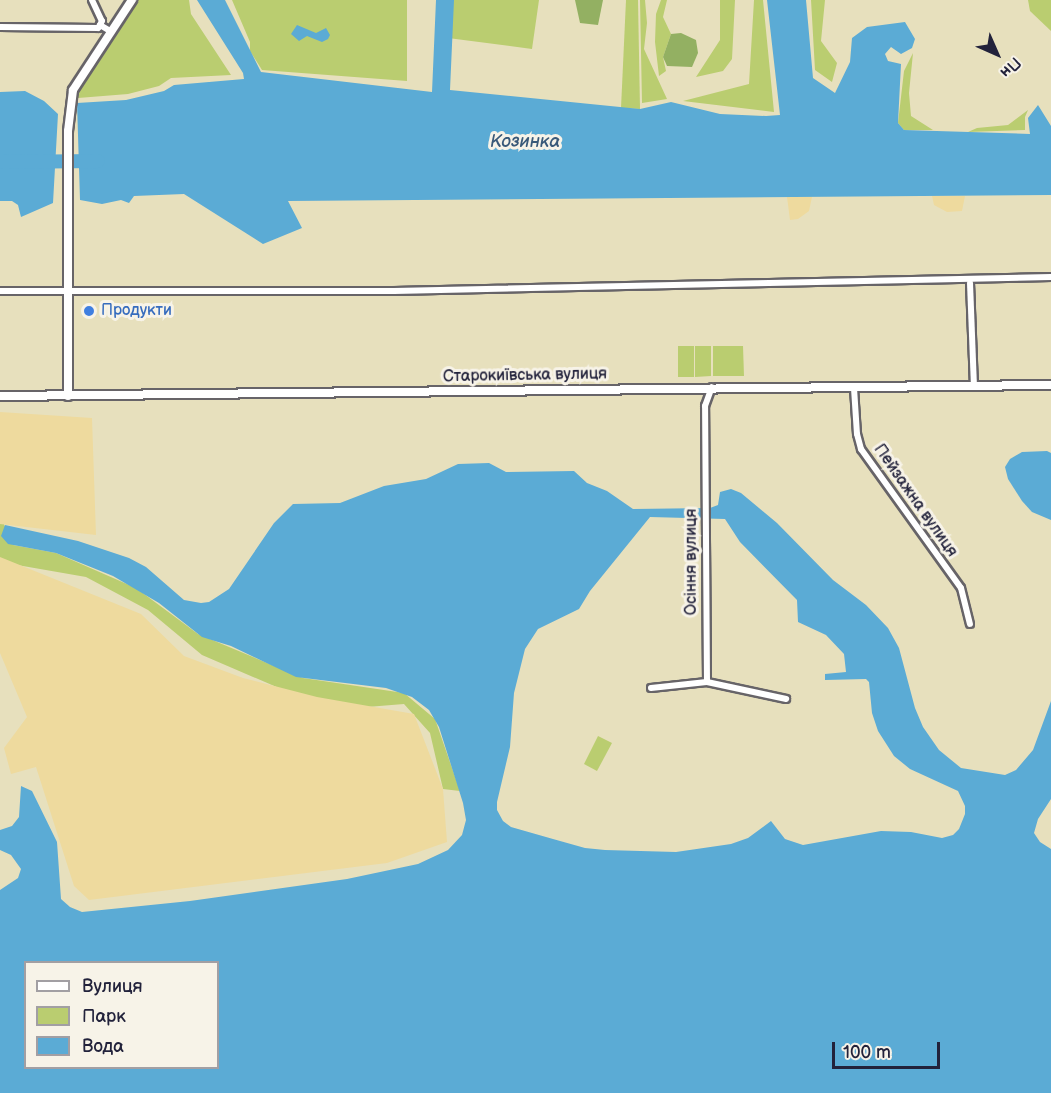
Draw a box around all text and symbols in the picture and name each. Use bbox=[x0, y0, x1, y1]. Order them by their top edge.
north arrow bbox=[967, 24, 1027, 84]
text: Пн bbox=[996, 53, 1024, 81]
water label: Козинка bbox=[490, 131, 560, 153]
place label: Продукти bbox=[101, 301, 172, 321]
marker: Продукти bbox=[82, 304, 96, 318]
street label: Старокиївська вулиця bbox=[443, 365, 607, 387]
street label: Пейзажна вулиця bbox=[869, 441, 961, 561]
street label: Осіння вулиця bbox=[682, 509, 702, 615]
legend bbox=[24, 961, 219, 1069]
text: Вулиця bbox=[82, 976, 143, 997]
text: Парк bbox=[82, 1006, 126, 1027]
scale bar bbox=[835, 1030, 943, 1068]
text: Вода bbox=[82, 1036, 124, 1057]
text: 100 m bbox=[843, 1042, 891, 1063]

